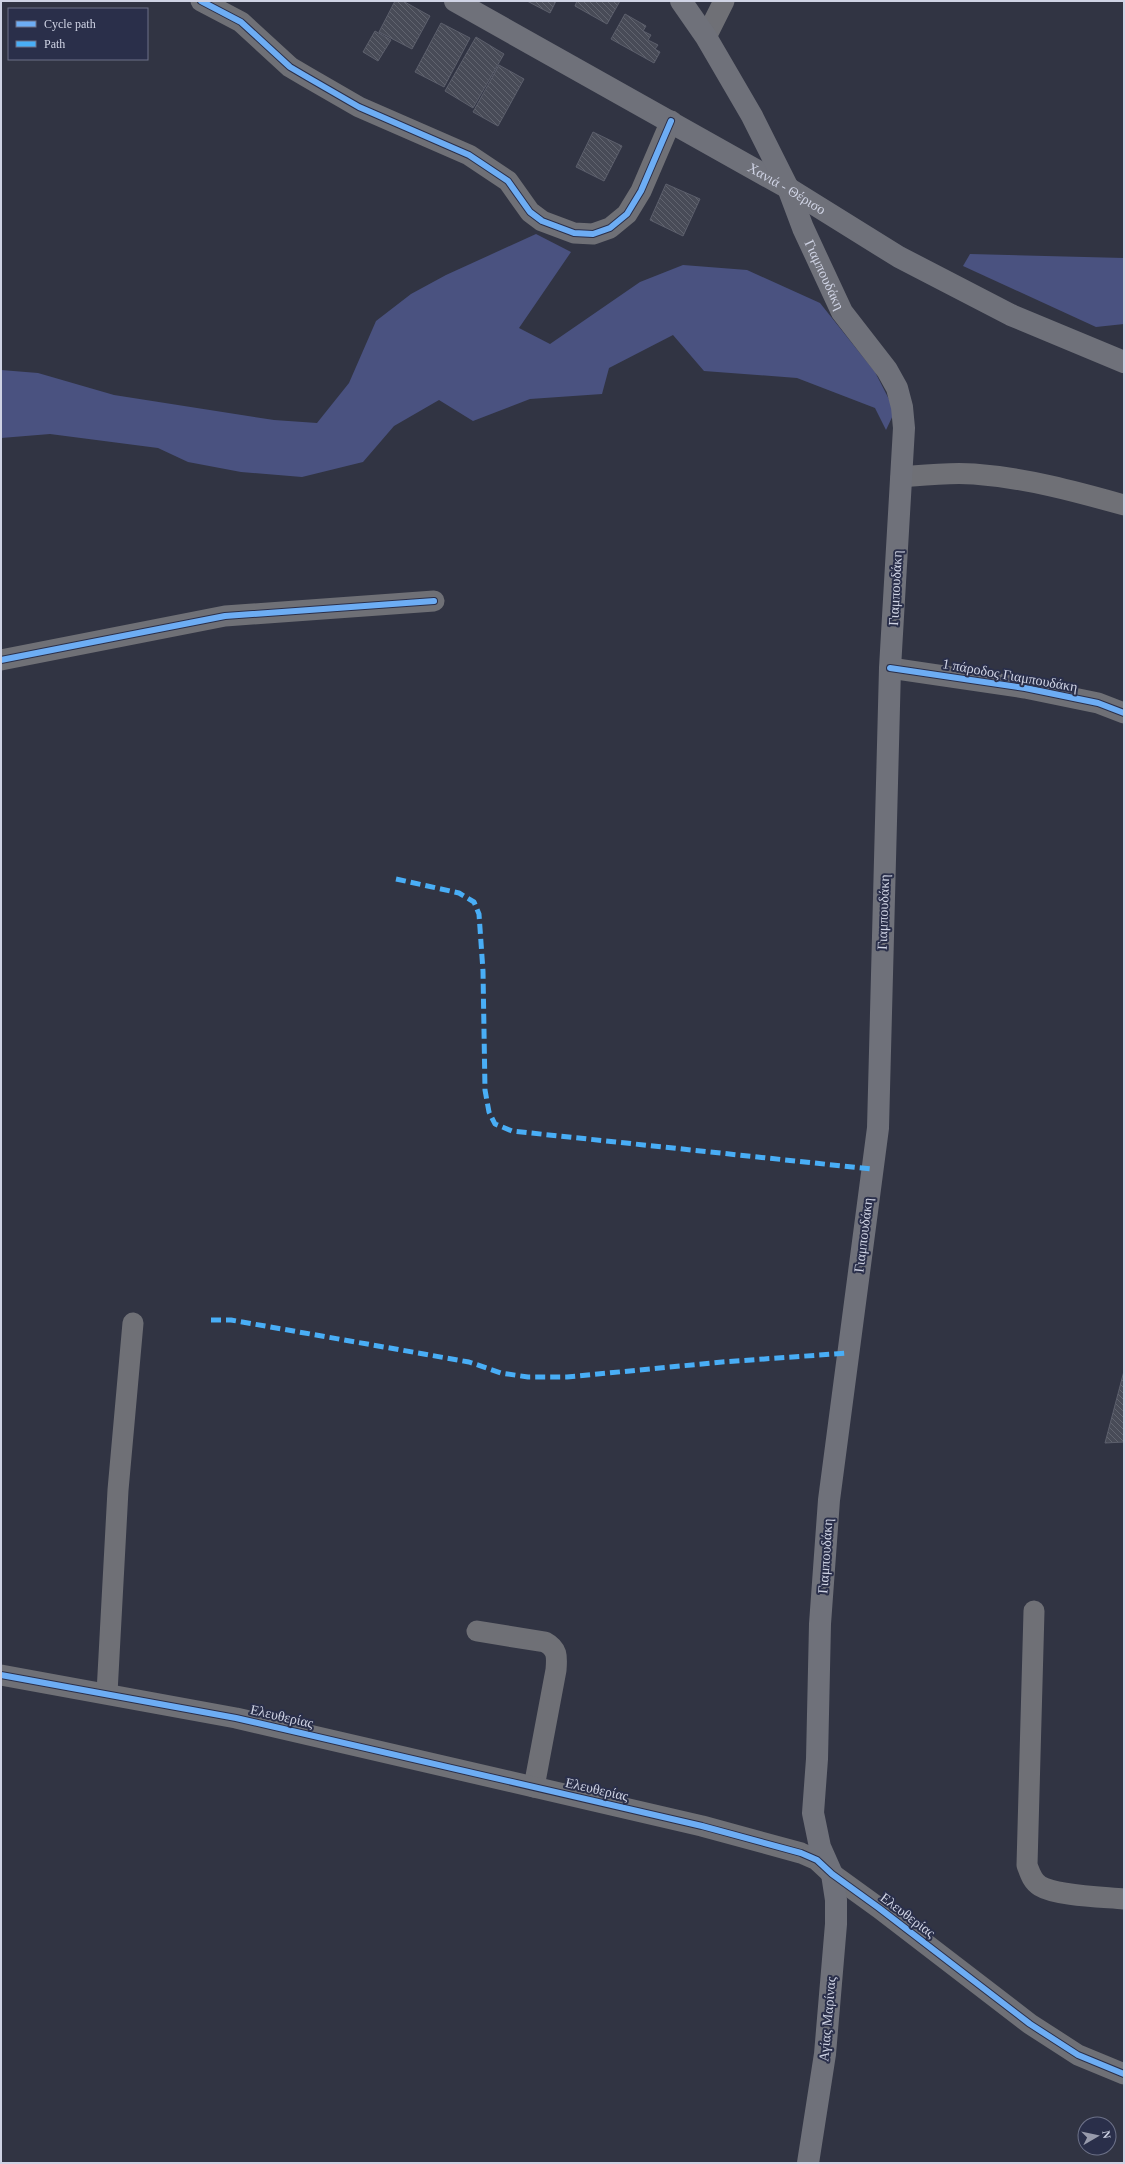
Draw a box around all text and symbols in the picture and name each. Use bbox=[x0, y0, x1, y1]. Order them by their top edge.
legend bbox=[8, 8, 148, 60]
text: Cycle path bbox=[44, 17, 96, 31]
text: Path bbox=[44, 37, 65, 51]
street label: Χανιά - Θέρισο bbox=[745, 160, 828, 218]
street label: Γιαμπουδάκη bbox=[802, 238, 847, 312]
street label: Γιαμπουδάκη bbox=[886, 550, 905, 626]
street label: 1 πάροδος Γιαμπουδάκη bbox=[941, 656, 1079, 695]
street label: Γιαμπουδάκη bbox=[875, 874, 892, 950]
street label: Γιαμπουδάκη bbox=[851, 1197, 876, 1273]
street label: Γιαμπουδάκη bbox=[815, 1518, 836, 1594]
street label: Ελευθερίας bbox=[249, 1702, 315, 1731]
street label: Ελευθερίας bbox=[564, 1775, 630, 1804]
street label: Ελευθερίας bbox=[877, 1890, 938, 1941]
street label: Αγίας Μαρίνας bbox=[816, 1975, 839, 2062]
north arrow bbox=[1077, 2116, 1117, 2156]
text: N bbox=[1100, 2130, 1113, 2139]

